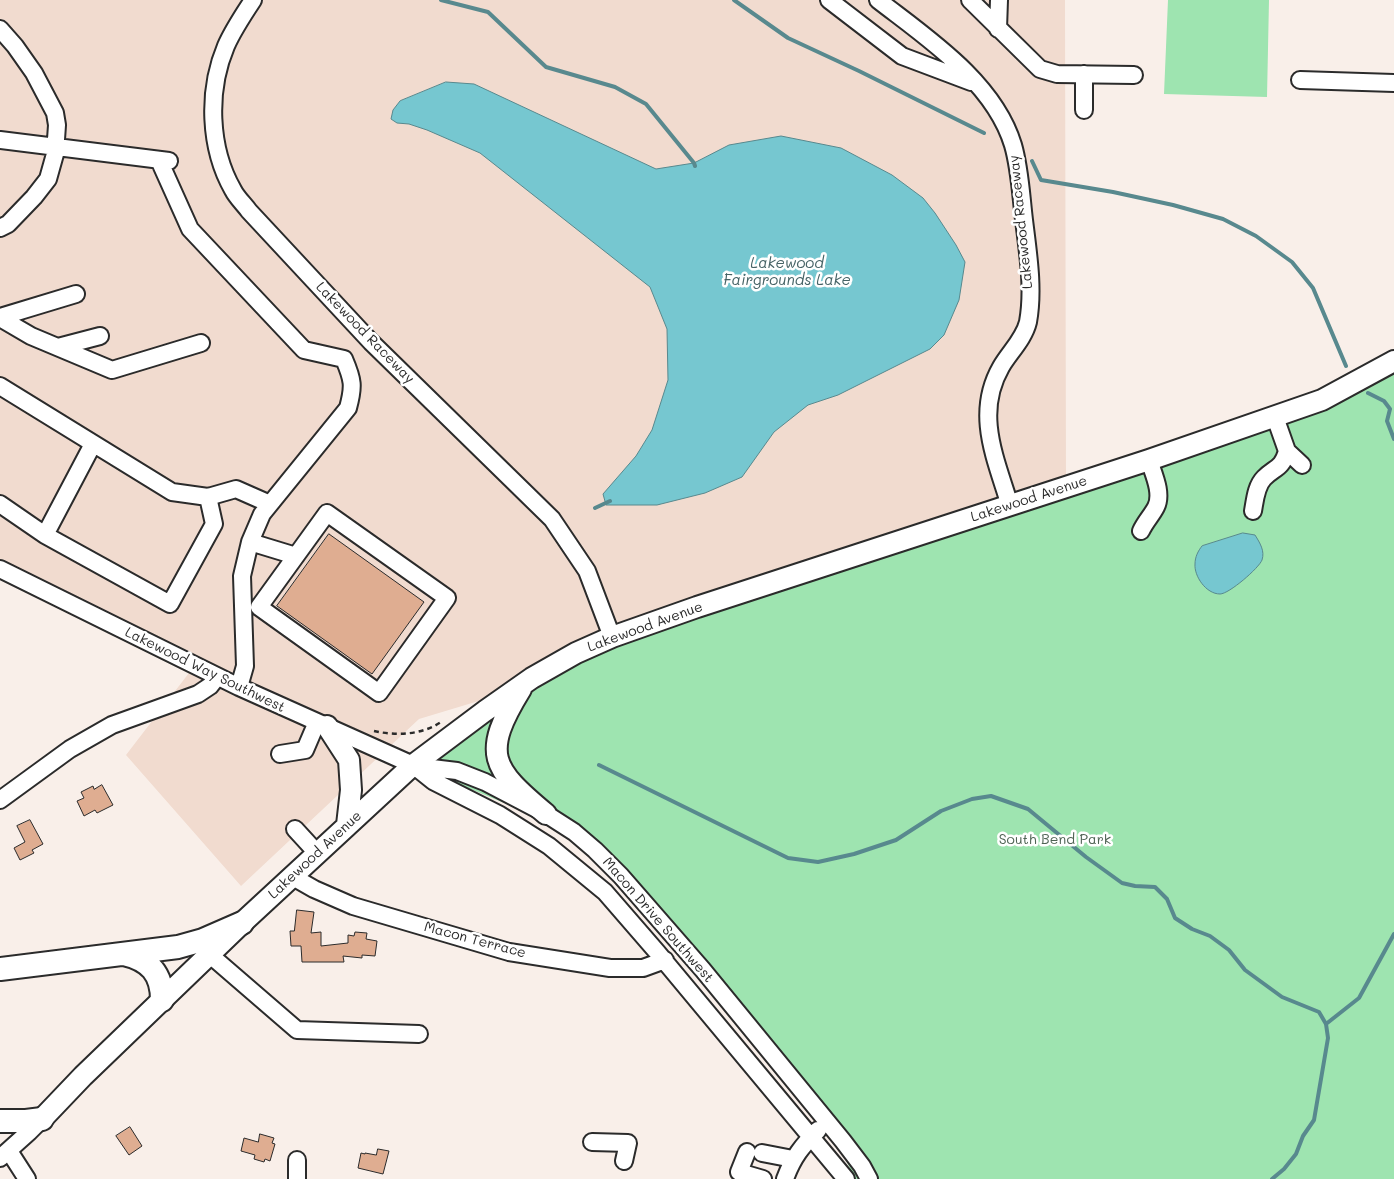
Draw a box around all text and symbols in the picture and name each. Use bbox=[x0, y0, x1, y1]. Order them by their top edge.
street label: Lakewood Raceway bbox=[1006, 154, 1036, 290]
water label: Lakewood Fairgrounds Lake bbox=[723, 254, 851, 289]
street label: Lakewood Raceway bbox=[312, 279, 418, 387]
street label: Lakewood Avenue bbox=[969, 472, 1089, 526]
street label: Lakewood Avenue bbox=[585, 598, 705, 656]
street label: Lakewood Way Southwest bbox=[122, 624, 288, 716]
street label: Lakewood Avenue bbox=[265, 807, 365, 903]
park label: South Bend Park bbox=[999, 832, 1111, 848]
street label: Macon Drive Southwest bbox=[599, 854, 717, 986]
street label: Macon Terrace bbox=[422, 918, 528, 962]

